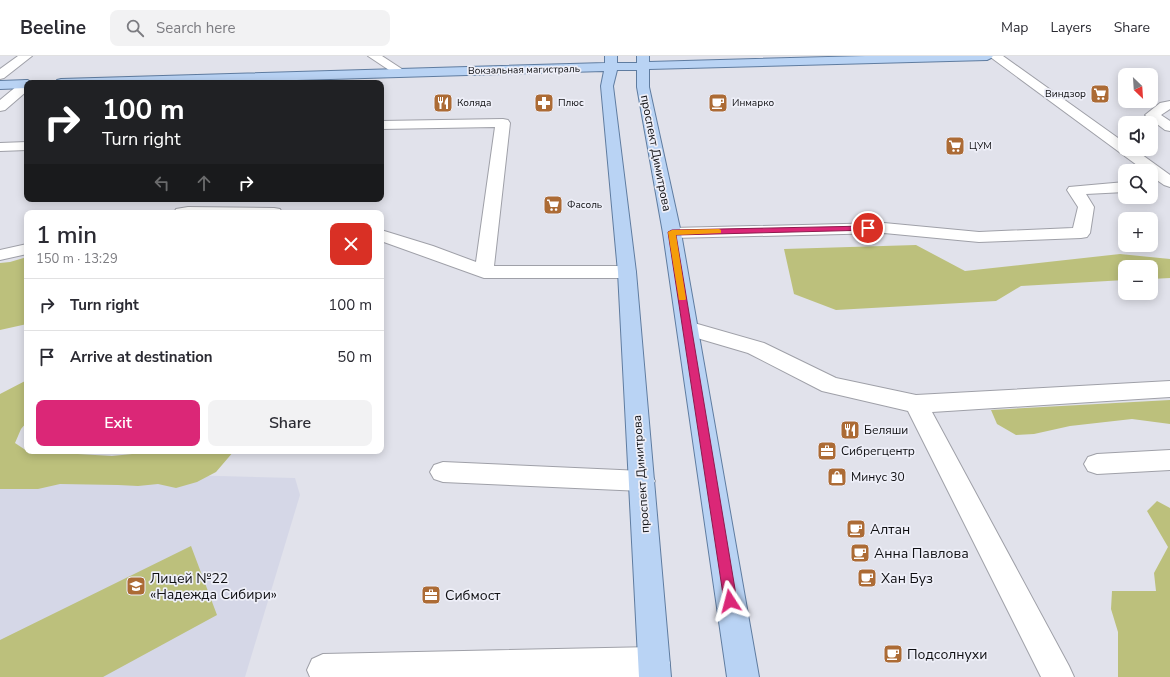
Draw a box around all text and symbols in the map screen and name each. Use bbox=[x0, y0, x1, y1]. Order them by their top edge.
search box bbox=[110, 10, 390, 46]
text: Beeline bbox=[20, 15, 86, 41]
icon: search bbox=[124, 17, 146, 39]
text: Search here bbox=[156, 18, 236, 38]
text: Map bbox=[1001, 18, 1028, 37]
text: Layers bbox=[1050, 18, 1092, 37]
text: Share bbox=[1114, 18, 1150, 37]
street label: Вокзальная магистраль bbox=[468, 62, 580, 78]
north arrow bbox=[1118, 68, 1158, 108]
map controls bbox=[1118, 68, 1158, 300]
supermarket icon: Виндзор bbox=[1089, 83, 1111, 105]
place label: Виндзор bbox=[1045, 87, 1086, 101]
text: 100 m bbox=[102, 91, 185, 129]
restaurant icon: Коляда bbox=[432, 92, 454, 114]
pharmacy icon: Плюс bbox=[533, 92, 555, 114]
cafe icon: Инмарко bbox=[707, 92, 729, 114]
street label: проспект Димитрова bbox=[637, 93, 675, 213]
icon: right bbox=[36, 96, 88, 148]
place label: Коляда bbox=[457, 96, 491, 110]
place label: Плюс bbox=[558, 96, 584, 110]
place label: Инмарко bbox=[732, 96, 774, 110]
button: sound bbox=[1118, 116, 1158, 156]
text: Turn right bbox=[102, 127, 181, 151]
supermarket icon: ЦУМ bbox=[944, 135, 966, 157]
place label: ЦУМ bbox=[969, 139, 992, 153]
button: search bbox=[1118, 164, 1158, 204]
icon: left bbox=[151, 172, 173, 194]
icon: ahead bbox=[193, 172, 215, 194]
icon: right bbox=[235, 172, 257, 194]
supermarket icon: Фасоль bbox=[542, 194, 564, 216]
place label: Фасоль bbox=[567, 198, 602, 212]
pin bbox=[851, 211, 885, 245]
button: + bbox=[1118, 212, 1158, 252]
icon: arrive bbox=[857, 217, 879, 239]
text: 1 min bbox=[36, 219, 97, 251]
button: close bbox=[330, 223, 372, 265]
text: 150 m · 13:29 bbox=[36, 250, 118, 268]
button: − bbox=[1118, 260, 1158, 300]
icon: right bbox=[36, 294, 58, 316]
text: Turn right bbox=[70, 295, 139, 315]
text: 100 m bbox=[328, 295, 372, 315]
icon: arrive bbox=[36, 346, 58, 368]
text: Arrive at destination bbox=[70, 347, 213, 367]
text: 50 m bbox=[337, 347, 372, 367]
button: Exit bbox=[36, 400, 200, 446]
button: Share bbox=[208, 400, 372, 446]
street label: проспект Димитрова bbox=[629, 414, 653, 534]
restaurant icon: Беляши bbox=[839, 419, 861, 441]
place label: Беляши bbox=[864, 422, 908, 438]
office icon: Сибрегцентр bbox=[816, 440, 838, 462]
place label: Сибрегцентр bbox=[841, 443, 915, 459]
shop icon: Минус 30 bbox=[826, 466, 848, 488]
place label: Минус 30 bbox=[851, 469, 905, 485]
cafe icon: Алтан bbox=[845, 518, 867, 540]
place label: Алтан bbox=[870, 520, 910, 539]
cafe icon: Анна Павлова bbox=[849, 542, 871, 564]
place label: Анна Павлова bbox=[874, 544, 969, 563]
cafe icon: Хан Буз bbox=[856, 567, 878, 589]
place label: Лицей №22 «Надежда Сибири» bbox=[150, 569, 277, 604]
place label: Хан Буз bbox=[881, 569, 933, 588]
school or university icon: Лицей №22 «Надежда Сибири» bbox=[125, 575, 147, 597]
position arrow bbox=[709, 580, 751, 622]
office icon: Сибмост bbox=[420, 584, 442, 606]
place label: Сибмост bbox=[445, 586, 501, 605]
cafe icon: Подсолнухи bbox=[882, 643, 904, 665]
place label: Подсолнухи bbox=[907, 645, 987, 664]

